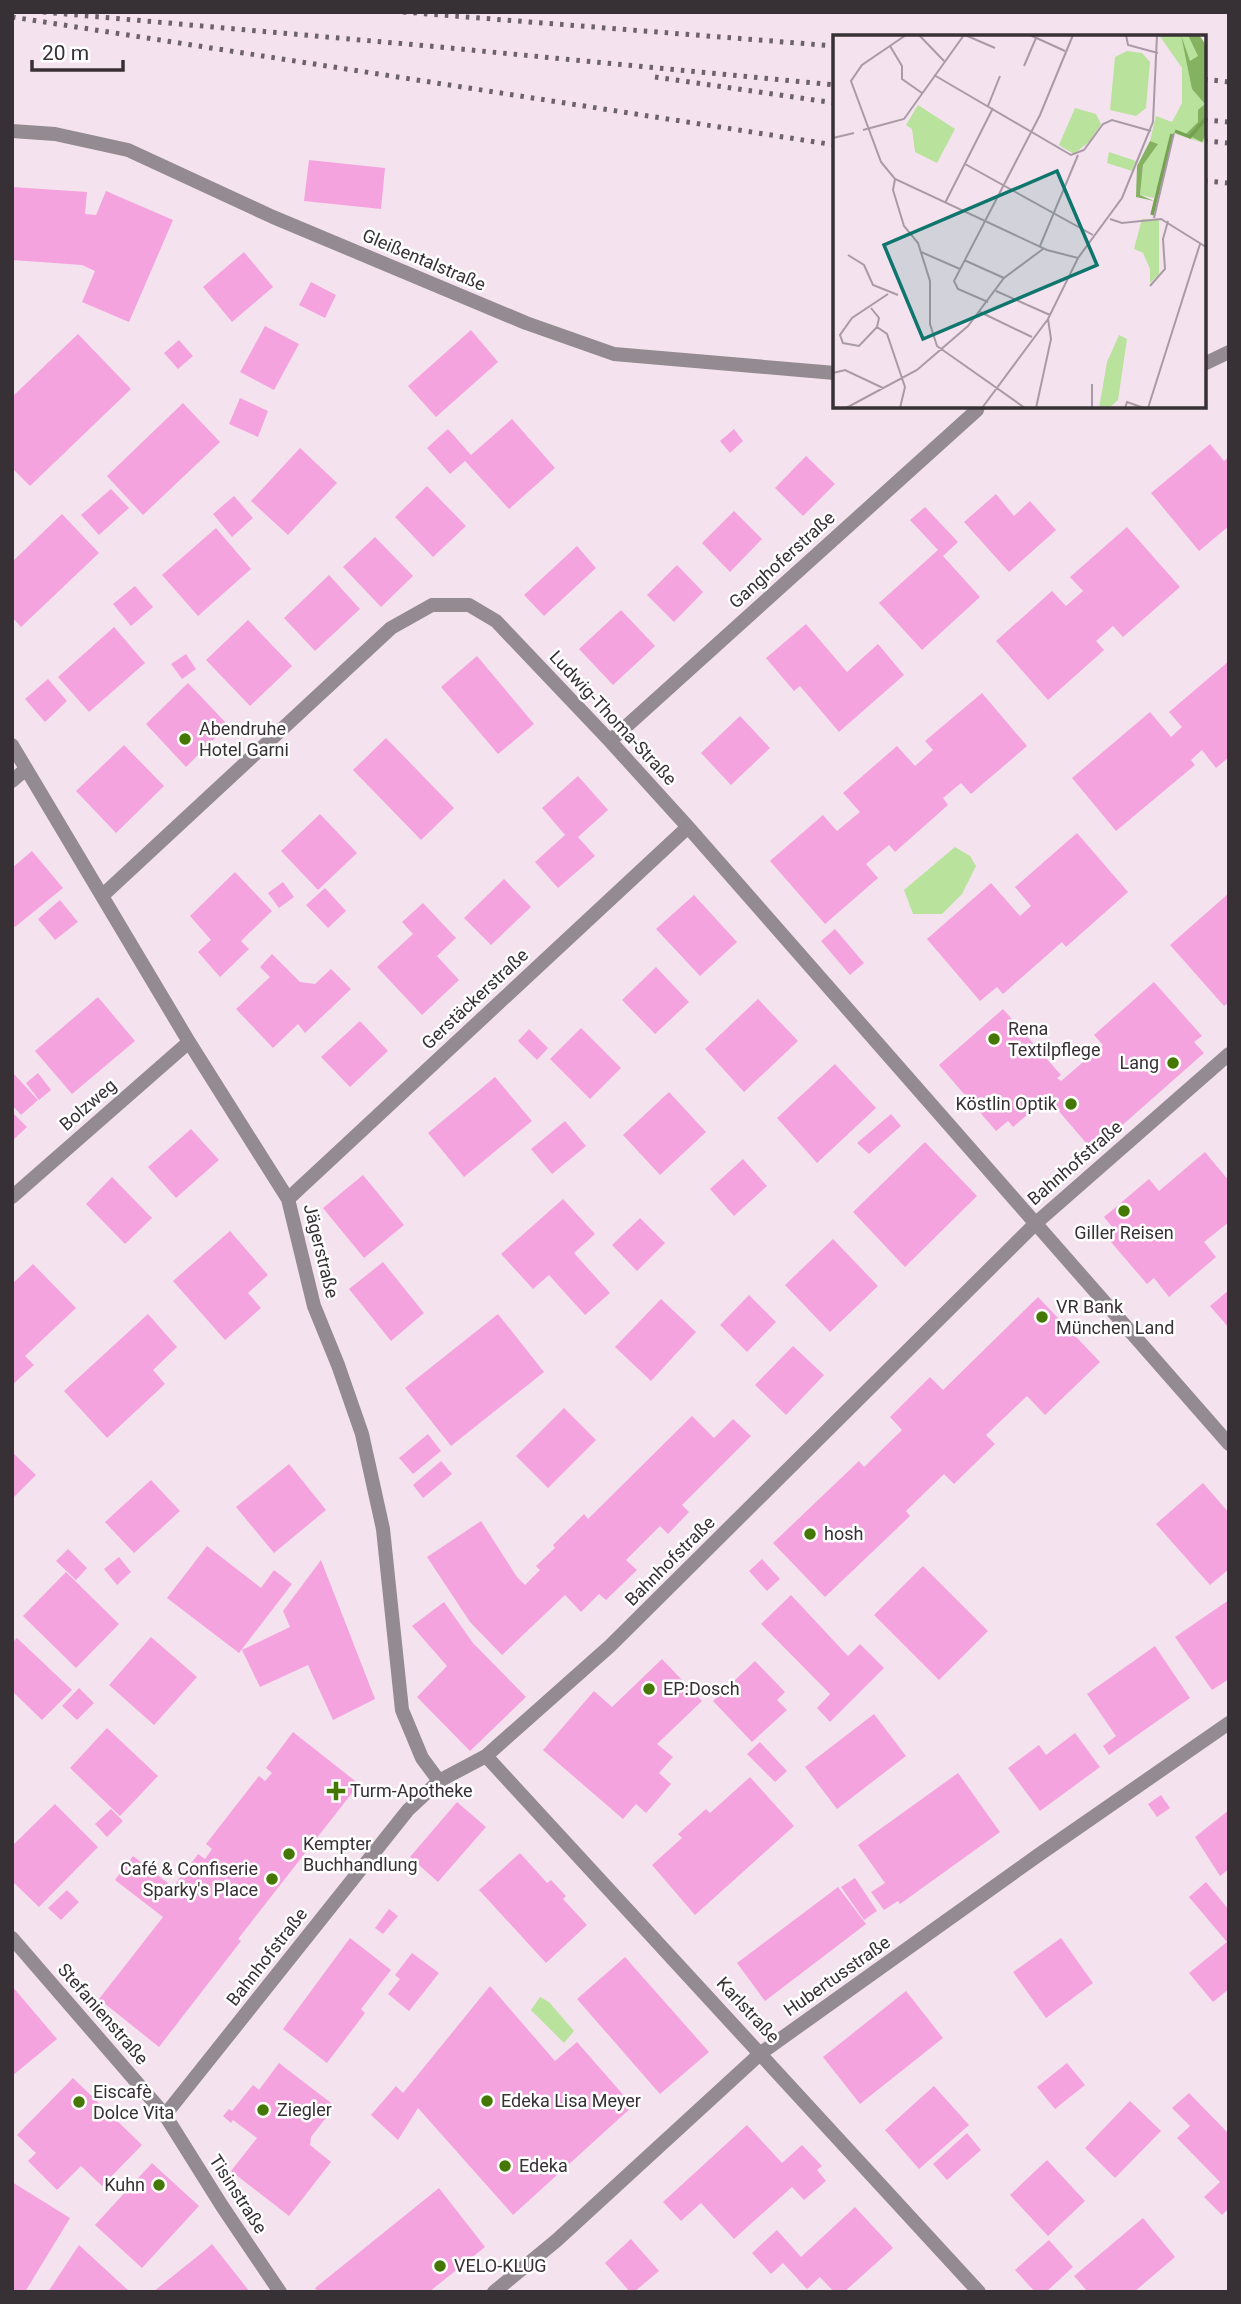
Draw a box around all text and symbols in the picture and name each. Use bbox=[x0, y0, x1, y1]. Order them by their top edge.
scale bar bbox=[32, 28, 122, 72]
inset map bbox=[833, 35, 1206, 408]
text: 20 m bbox=[42, 41, 89, 65]
street label: Gleißentalstraße bbox=[359, 224, 489, 295]
street label: Ganghoferstraße bbox=[724, 507, 839, 613]
street label: Ludwig-Thoma-Straße bbox=[546, 646, 681, 789]
place label: Abendruhe Hotel Garni bbox=[199, 718, 289, 760]
marker: Abendruhe Hotel Garni bbox=[177, 731, 193, 747]
street label: Gerstäckerstraße bbox=[417, 944, 532, 1053]
place label: Rena Textilpflege bbox=[1008, 1018, 1101, 1060]
marker: Rena Textilpflege bbox=[986, 1031, 1002, 1047]
place label: Lang bbox=[1119, 1052, 1159, 1073]
marker: Lang bbox=[1165, 1055, 1181, 1071]
street label: Bolzweg bbox=[55, 1074, 120, 1135]
place label: Köstlin Optik bbox=[955, 1093, 1058, 1114]
marker: Köstlin Optik bbox=[1063, 1096, 1079, 1112]
street label: Bahnhofstraße bbox=[1023, 1116, 1126, 1209]
street label: Jägerstraße bbox=[300, 1202, 343, 1300]
marker: Giller Reisen bbox=[1116, 1203, 1132, 1219]
place label: Giller Reisen bbox=[1074, 1222, 1174, 1243]
place label: VR Bank München Land bbox=[1056, 1296, 1174, 1338]
marker: VR Bank München Land bbox=[1034, 1309, 1050, 1325]
street label: Bahnhofstraße bbox=[620, 1511, 719, 1610]
place label: hosh bbox=[824, 1523, 863, 1544]
marker: hosh bbox=[802, 1526, 818, 1542]
place label: EP:Dosch bbox=[663, 1678, 740, 1699]
marker: EP:Dosch bbox=[641, 1681, 657, 1697]
place label: Turm-Apotheke bbox=[350, 1780, 473, 1801]
marker: Turm-Apotheke bbox=[328, 1783, 344, 1799]
place label: Kempter Buchhandlung bbox=[303, 1833, 418, 1875]
marker: Kempter Buchhandlung bbox=[281, 1846, 297, 1862]
place label: Café & Confiserie Sparky's Place bbox=[120, 1858, 258, 1900]
marker: Café & Confiserie Sparky's Place bbox=[264, 1871, 280, 1887]
street label: Bahnhofstraße bbox=[222, 1904, 311, 2010]
street label: Hubertusstraße bbox=[779, 1931, 894, 2020]
street label: Stefanienstraße bbox=[54, 1959, 153, 2068]
street label: Karlstraße bbox=[713, 1972, 784, 2047]
place label: Eiscafè Dolce Vita bbox=[93, 2081, 174, 2123]
place label: Edeka Lisa Meyer bbox=[501, 2090, 641, 2111]
marker: Edeka Lisa Meyer bbox=[479, 2093, 495, 2109]
marker: Eiscafè Dolce Vita bbox=[71, 2094, 87, 2110]
place label: Ziegler bbox=[277, 2099, 332, 2120]
marker: Ziegler bbox=[255, 2102, 271, 2118]
street label: Tisinstraße bbox=[205, 2150, 272, 2237]
place label: Edeka bbox=[519, 2155, 568, 2176]
marker: Edeka bbox=[497, 2158, 513, 2174]
place label: Kuhn bbox=[104, 2174, 145, 2195]
marker: Kuhn bbox=[151, 2177, 167, 2193]
place label: VELO-KLUG bbox=[454, 2255, 547, 2276]
marker: VELO-KLUG bbox=[432, 2258, 448, 2274]

